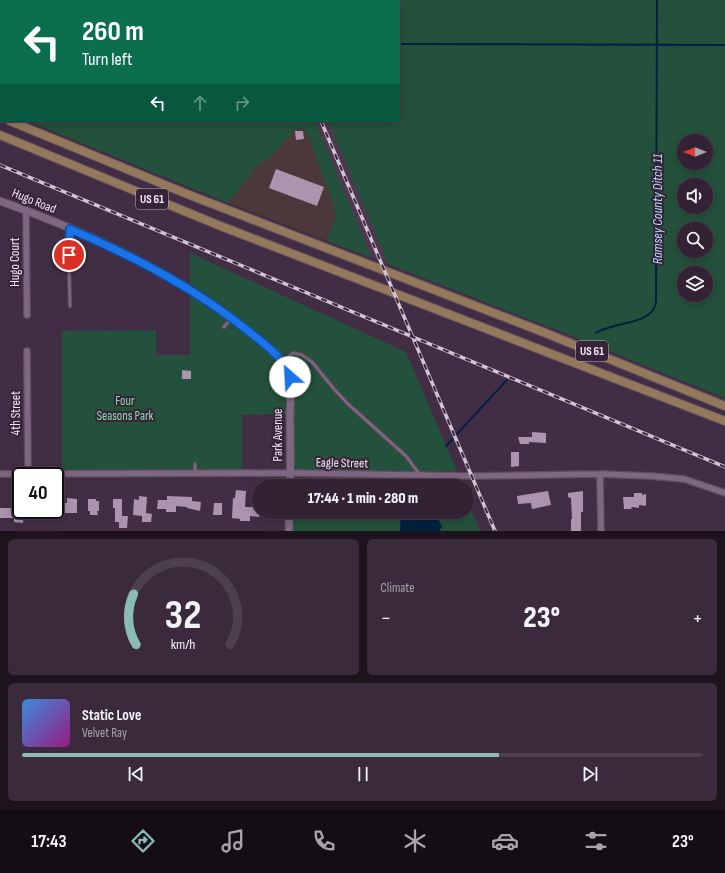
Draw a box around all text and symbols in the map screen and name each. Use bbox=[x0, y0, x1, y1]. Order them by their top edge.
text: 260 m bbox=[82, 15, 144, 48]
icon: left bbox=[16, 16, 68, 68]
text: Turn left bbox=[82, 49, 133, 70]
icon: left bbox=[147, 92, 169, 114]
icon: ahead bbox=[189, 92, 211, 114]
icon: right bbox=[231, 92, 253, 114]
north arrow bbox=[677, 134, 713, 170]
map controls bbox=[677, 134, 713, 302]
water label: Ramsey County Ditch 11 bbox=[649, 154, 666, 264]
button: sound bbox=[677, 178, 713, 214]
street label: Hugo Road bbox=[10, 185, 58, 217]
road number: US 61 bbox=[136, 189, 168, 209]
button: search bbox=[677, 222, 713, 258]
street label: Hugo Court bbox=[7, 237, 23, 287]
pin bbox=[52, 238, 86, 272]
icon: arrive bbox=[58, 244, 80, 266]
button: layers bbox=[677, 266, 713, 302]
road number: US 61 bbox=[576, 341, 608, 361]
position arrow bbox=[269, 356, 311, 398]
street label: 4th Street bbox=[8, 391, 24, 435]
park label: Four Seasons Park bbox=[96, 393, 154, 424]
street label: Park Avenue bbox=[270, 409, 286, 461]
street label: Eagle Street bbox=[316, 455, 368, 471]
speed limit sign: 40 bbox=[12, 467, 64, 519]
text: 17:44 · 1 min · 280 m bbox=[308, 489, 418, 508]
text: Climate bbox=[381, 580, 414, 596]
text: 32 bbox=[165, 591, 202, 640]
text: 23° bbox=[523, 600, 560, 636]
text: − bbox=[381, 605, 391, 632]
text: + bbox=[692, 605, 703, 632]
text: km/h bbox=[171, 636, 196, 653]
text: Static Love bbox=[82, 706, 141, 725]
text: Velvet Ray bbox=[82, 725, 127, 741]
icon: previous bbox=[125, 763, 147, 785]
icon: pause bbox=[352, 763, 374, 785]
icon: next bbox=[579, 763, 601, 785]
icon: directions bbox=[129, 827, 157, 855]
icon: music bbox=[219, 827, 247, 855]
icon: phone bbox=[310, 827, 338, 855]
icon: climate bbox=[401, 827, 429, 855]
icon: car bbox=[491, 827, 519, 855]
icon: filters bbox=[582, 827, 610, 855]
text: 17:43 bbox=[31, 831, 66, 852]
text: 23° bbox=[672, 831, 694, 852]

